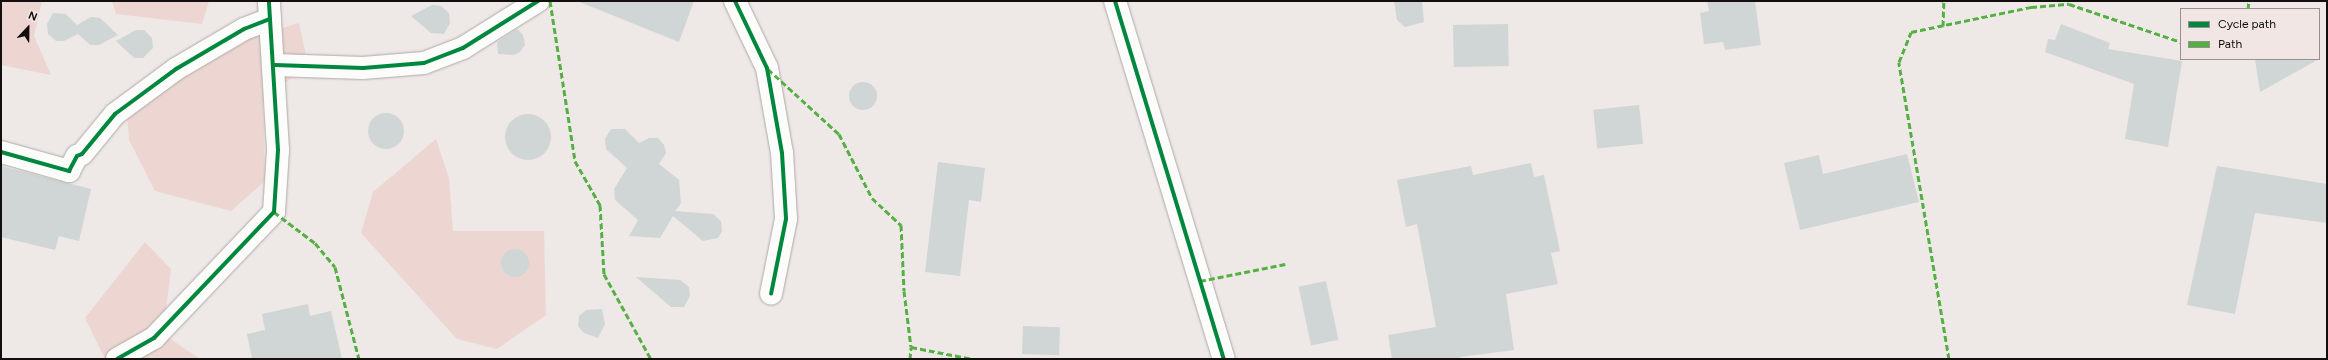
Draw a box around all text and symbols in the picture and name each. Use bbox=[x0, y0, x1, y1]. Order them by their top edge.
north arrow bbox=[8, 8, 48, 48]
legend bbox=[2180, 8, 2320, 60]
text: N bbox=[26, 9, 39, 24]
text: Cycle path bbox=[2218, 17, 2276, 31]
text: Path bbox=[2218, 37, 2242, 51]

